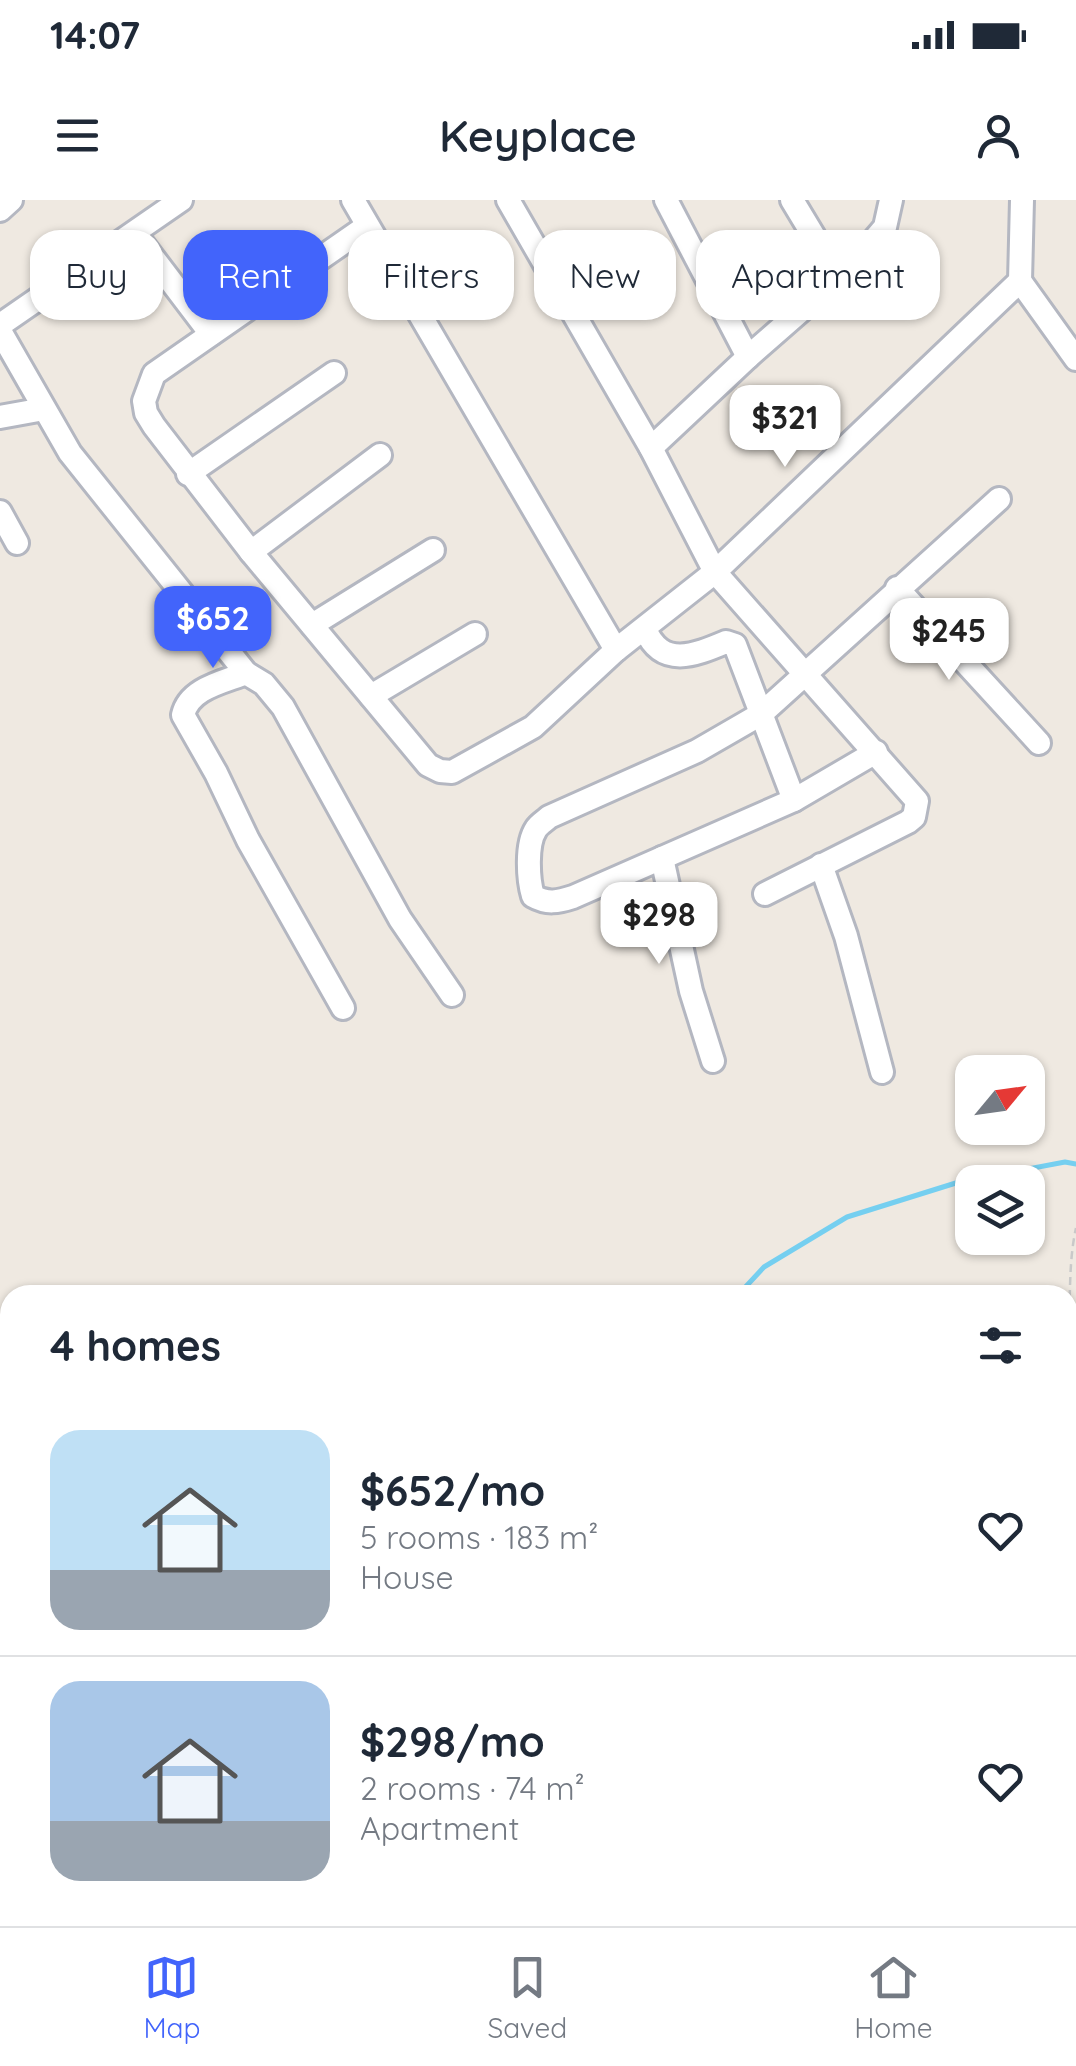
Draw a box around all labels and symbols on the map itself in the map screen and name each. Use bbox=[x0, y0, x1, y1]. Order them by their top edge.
pin: $321 bbox=[726, 385, 844, 470]
pin: $652 bbox=[154, 586, 272, 671]
pin: $245 bbox=[890, 598, 1008, 683]
pin: $298 bbox=[600, 882, 718, 967]
north arrow bbox=[955, 1055, 1045, 1145]

